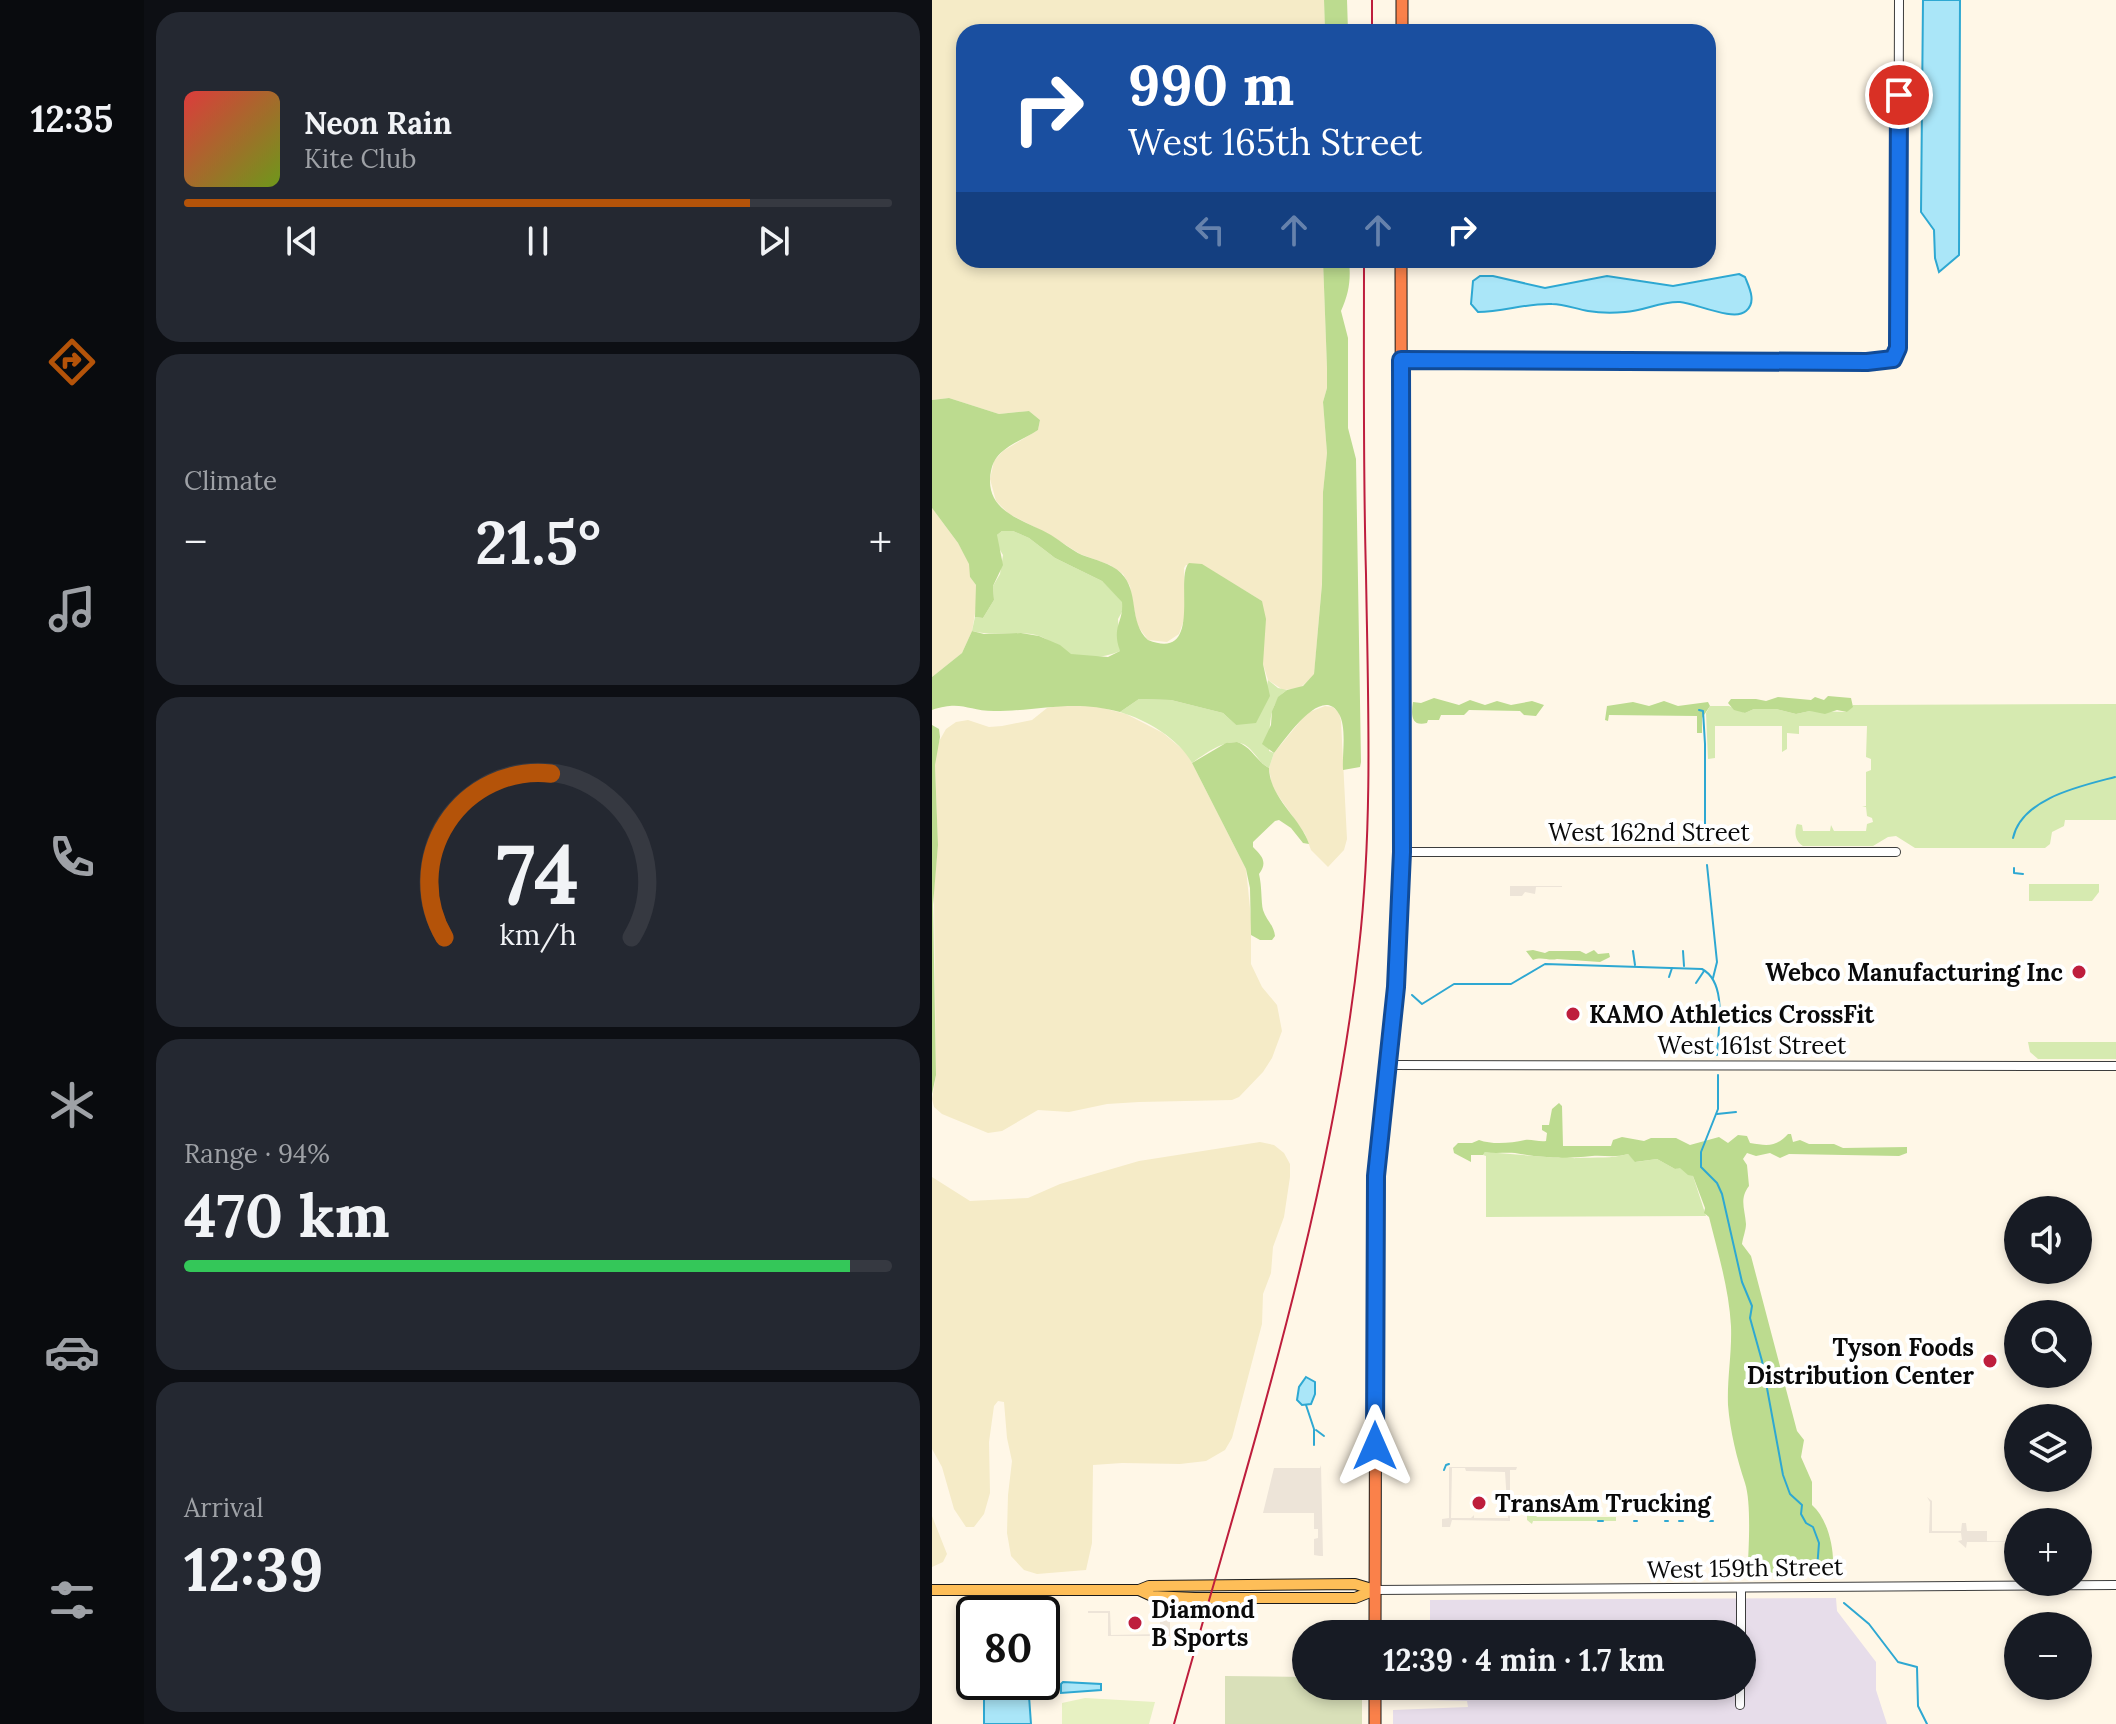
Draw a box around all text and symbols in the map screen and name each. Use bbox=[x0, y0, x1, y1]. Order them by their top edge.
text: 990 m bbox=[1128, 49, 1294, 120]
icon: right bbox=[996, 56, 1100, 160]
pin bbox=[1865, 61, 1933, 129]
icon: arrive bbox=[1877, 73, 1921, 117]
text: 12:35 bbox=[31, 96, 113, 142]
text: Neon Rain bbox=[304, 104, 452, 142]
text: West 165th Street bbox=[1128, 119, 1423, 165]
text: Kite Club bbox=[304, 142, 416, 175]
icon: left bbox=[1188, 208, 1232, 252]
icon: ahead bbox=[1272, 208, 1316, 252]
icon: ahead bbox=[1356, 208, 1400, 252]
icon: right bbox=[1440, 208, 1484, 252]
icon: previous bbox=[280, 219, 324, 263]
icon: pause bbox=[516, 219, 560, 263]
icon: next bbox=[752, 219, 796, 263]
icon: directions bbox=[44, 334, 100, 390]
text: Climate bbox=[184, 464, 277, 497]
text: 21.5° bbox=[475, 504, 601, 580]
text: − bbox=[184, 514, 207, 570]
text: + bbox=[869, 514, 892, 570]
icon: music bbox=[44, 581, 100, 637]
street label: West 162nd Street bbox=[1548, 817, 1750, 848]
text: 74 bbox=[497, 820, 579, 927]
icon: phone bbox=[44, 829, 100, 885]
text: km/h bbox=[499, 916, 577, 953]
place label: Webco Manufacturing Inc bbox=[1765, 957, 2064, 988]
marker: Webco Manufacturing Inc bbox=[2070, 963, 2088, 981]
place label: KAMO Athletics CrossFit bbox=[1589, 999, 1875, 1030]
marker: KAMO Athletics CrossFit bbox=[1564, 1005, 1582, 1023]
street label: West 161st Street bbox=[1658, 1030, 1847, 1061]
icon: climate bbox=[44, 1077, 100, 1133]
text: Range · 94% bbox=[184, 1137, 330, 1170]
text: 470 km bbox=[184, 1177, 390, 1253]
map controls bbox=[2004, 1196, 2092, 1700]
button: sound bbox=[2004, 1196, 2092, 1284]
button: search bbox=[2004, 1300, 2092, 1388]
icon: car bbox=[44, 1324, 100, 1380]
place label: Tyson Foods Distribution Center bbox=[1747, 1332, 1974, 1391]
marker: Tyson Foods Distribution Center bbox=[1981, 1352, 1999, 1370]
position arrow bbox=[1333, 1404, 1417, 1488]
button: layers bbox=[2004, 1404, 2092, 1492]
place label: TransAm Trucking bbox=[1495, 1488, 1712, 1519]
text: Arrival bbox=[184, 1491, 263, 1524]
marker: TransAm Trucking bbox=[1470, 1494, 1488, 1512]
button: + bbox=[2004, 1508, 2092, 1596]
text: 12:39 bbox=[184, 1531, 324, 1607]
street label: West 159th Street bbox=[1647, 1551, 1844, 1585]
icon: filters bbox=[44, 1572, 100, 1628]
place label: Diamond B Sports bbox=[1151, 1594, 1255, 1653]
speed limit sign: 80 bbox=[956, 1596, 1060, 1700]
button: − bbox=[2004, 1612, 2092, 1700]
marker: Diamond B Sports bbox=[1126, 1614, 1144, 1632]
text: 12:39 · 4 min · 1.7 km bbox=[1383, 1641, 1665, 1679]

